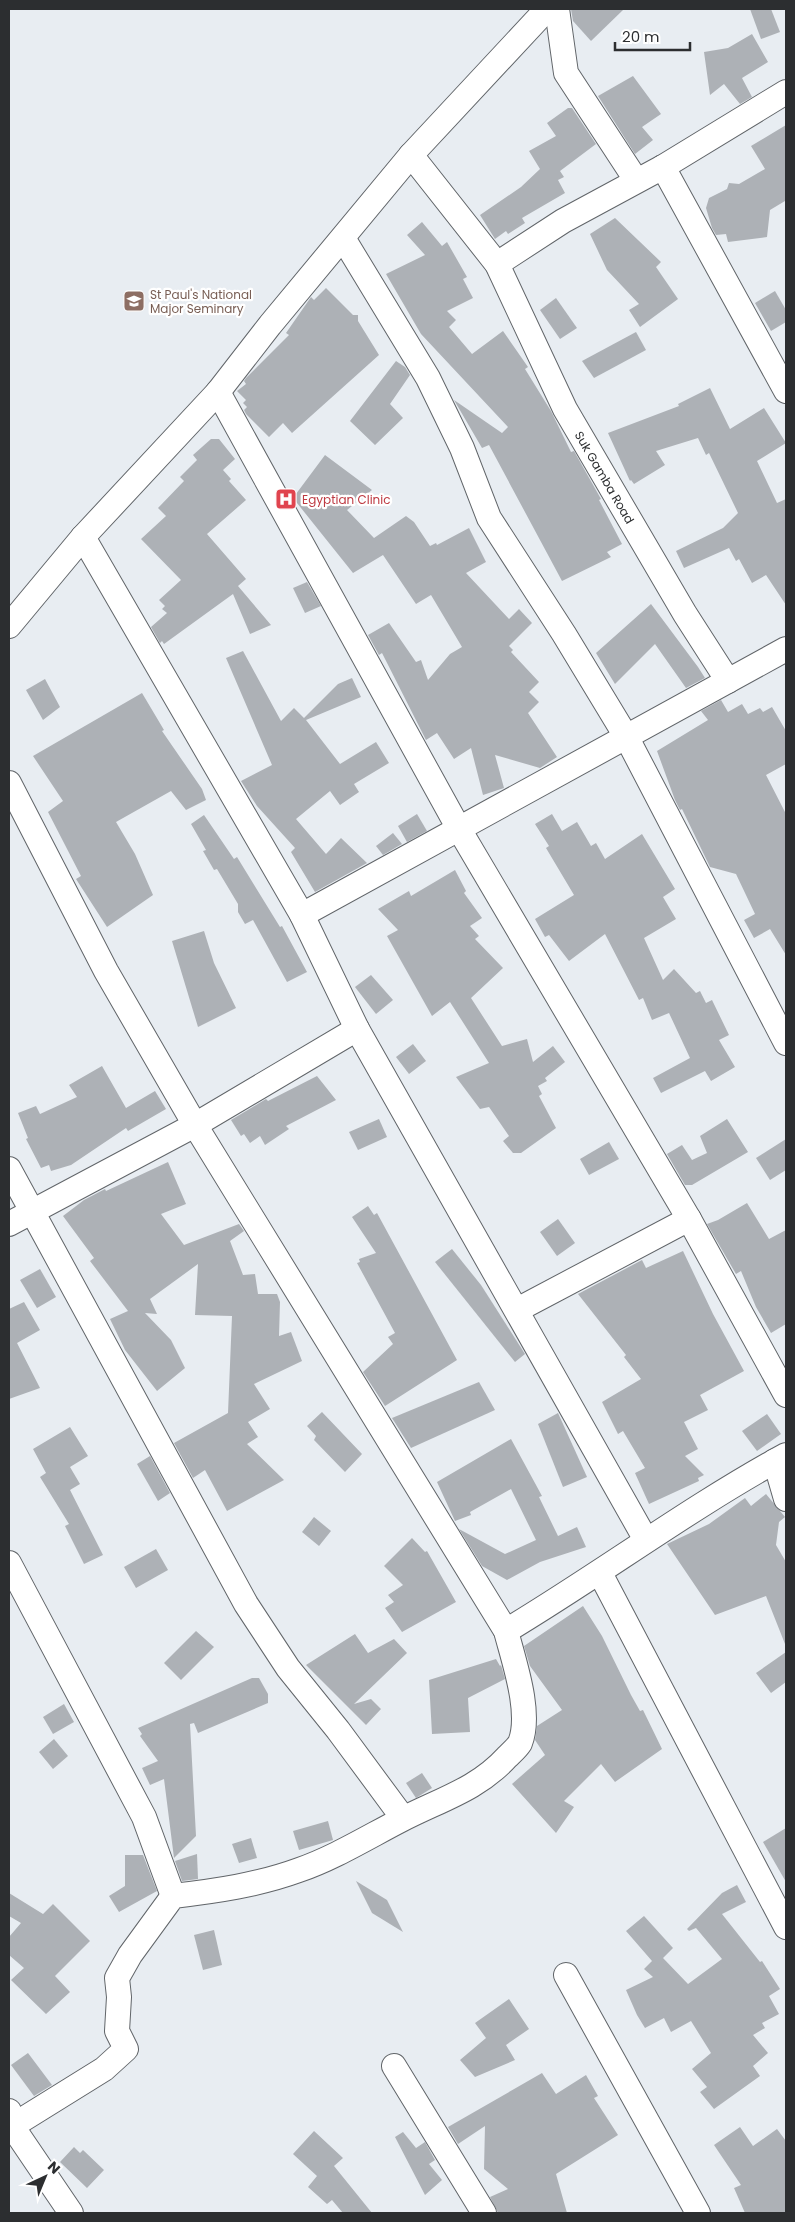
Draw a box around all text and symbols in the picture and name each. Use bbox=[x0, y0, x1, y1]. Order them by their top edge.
scale bar bbox=[615, 20, 690, 52]
text: 20 m bbox=[622, 26, 660, 47]
place label: St Paul's National Major Seminary bbox=[150, 286, 252, 317]
school or university icon: St Paul's National Major Seminary bbox=[122, 289, 146, 313]
street label: Suk Gamba Road bbox=[571, 428, 639, 527]
hospital icon: Egyptian Clinic bbox=[274, 487, 298, 511]
place label: Egyptian Clinic bbox=[302, 491, 391, 508]
north arrow bbox=[20, 2152, 70, 2202]
text: N bbox=[43, 2157, 65, 2178]

